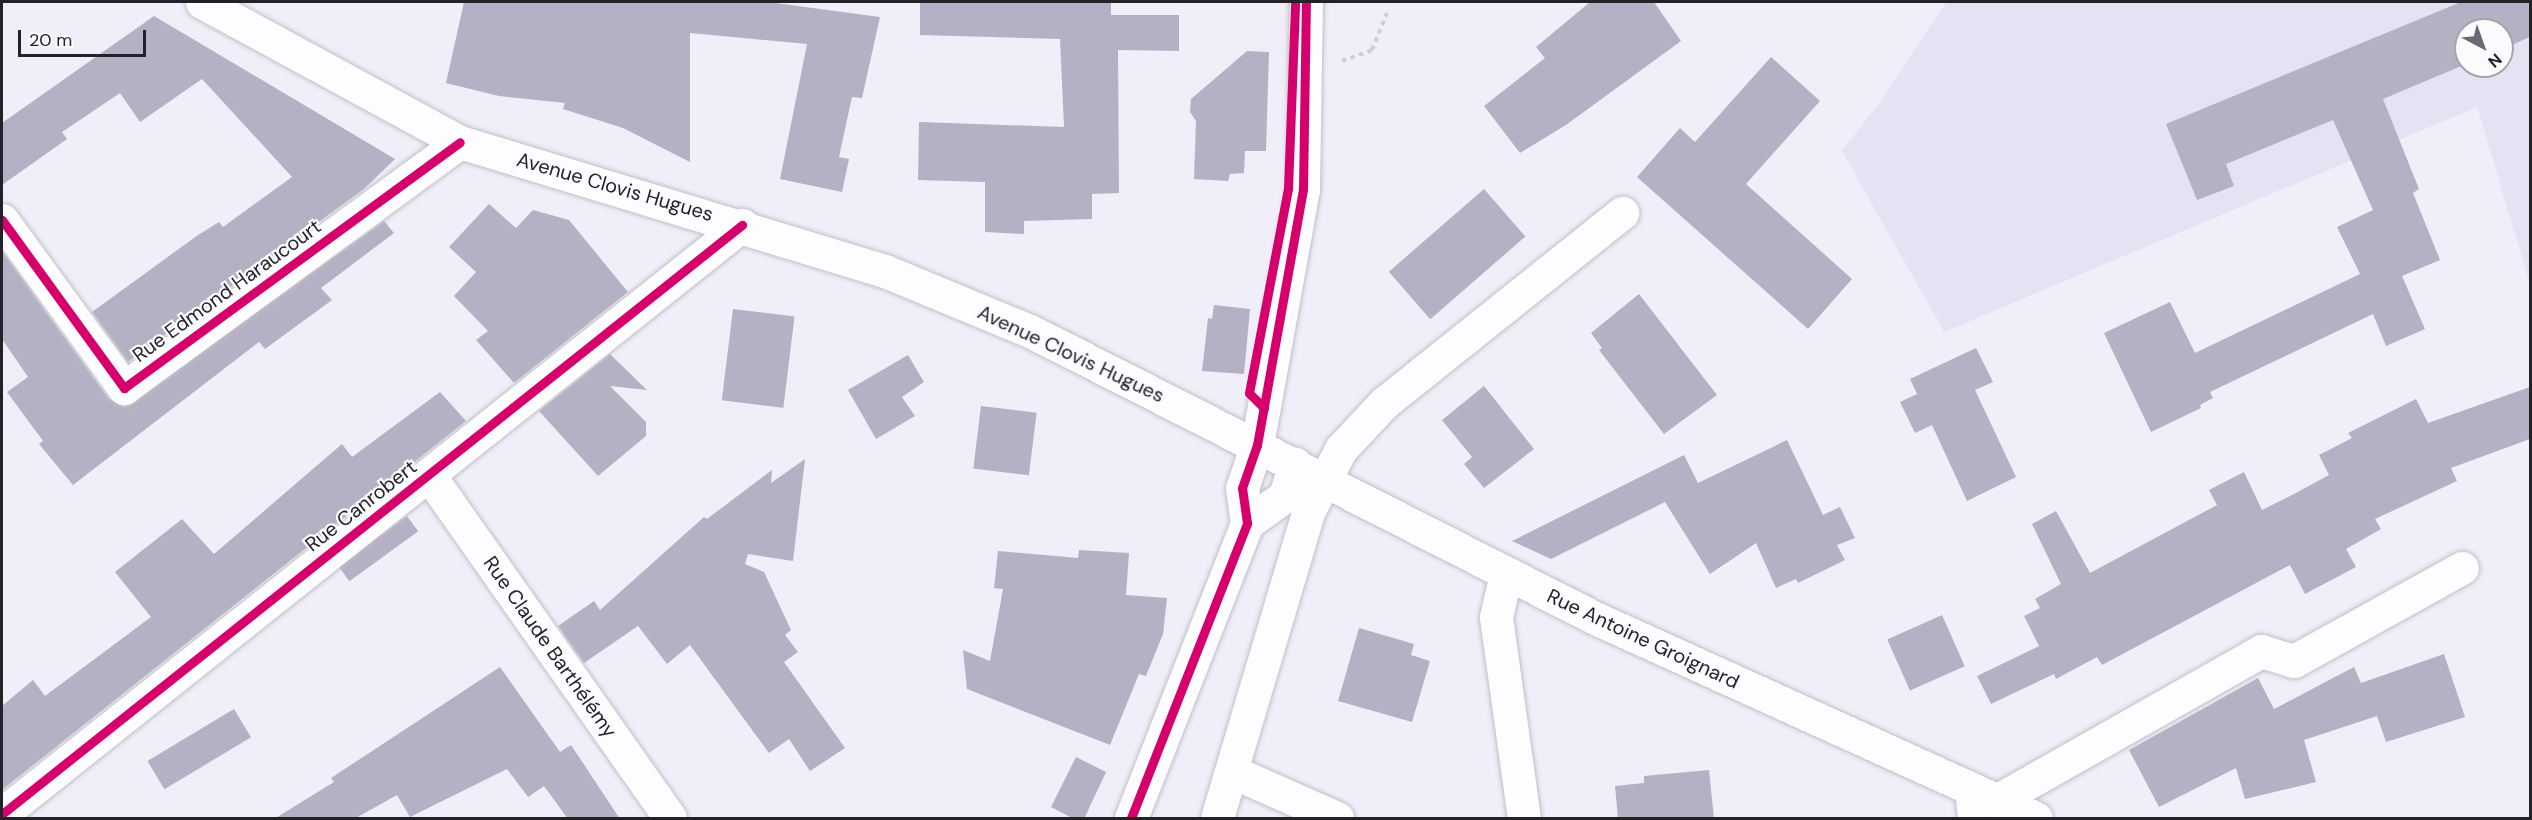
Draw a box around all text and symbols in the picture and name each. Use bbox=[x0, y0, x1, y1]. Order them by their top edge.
scale bar bbox=[21, 18, 148, 56]
north arrow bbox=[2454, 18, 2514, 78]
text: 20 m bbox=[29, 28, 72, 52]
text: N bbox=[2484, 49, 2506, 72]
street label: Avenue Clovis Hugues bbox=[514, 147, 716, 227]
street label: Rue Edmond Haraucourt bbox=[128, 215, 326, 367]
street label: Avenue Clovis Hugues bbox=[974, 300, 1168, 408]
street label: Rue Canrobert bbox=[301, 455, 421, 557]
street label: Rue Claude Barthélémy bbox=[478, 552, 622, 742]
street label: Rue Antoine Groignard bbox=[1543, 584, 1743, 694]

